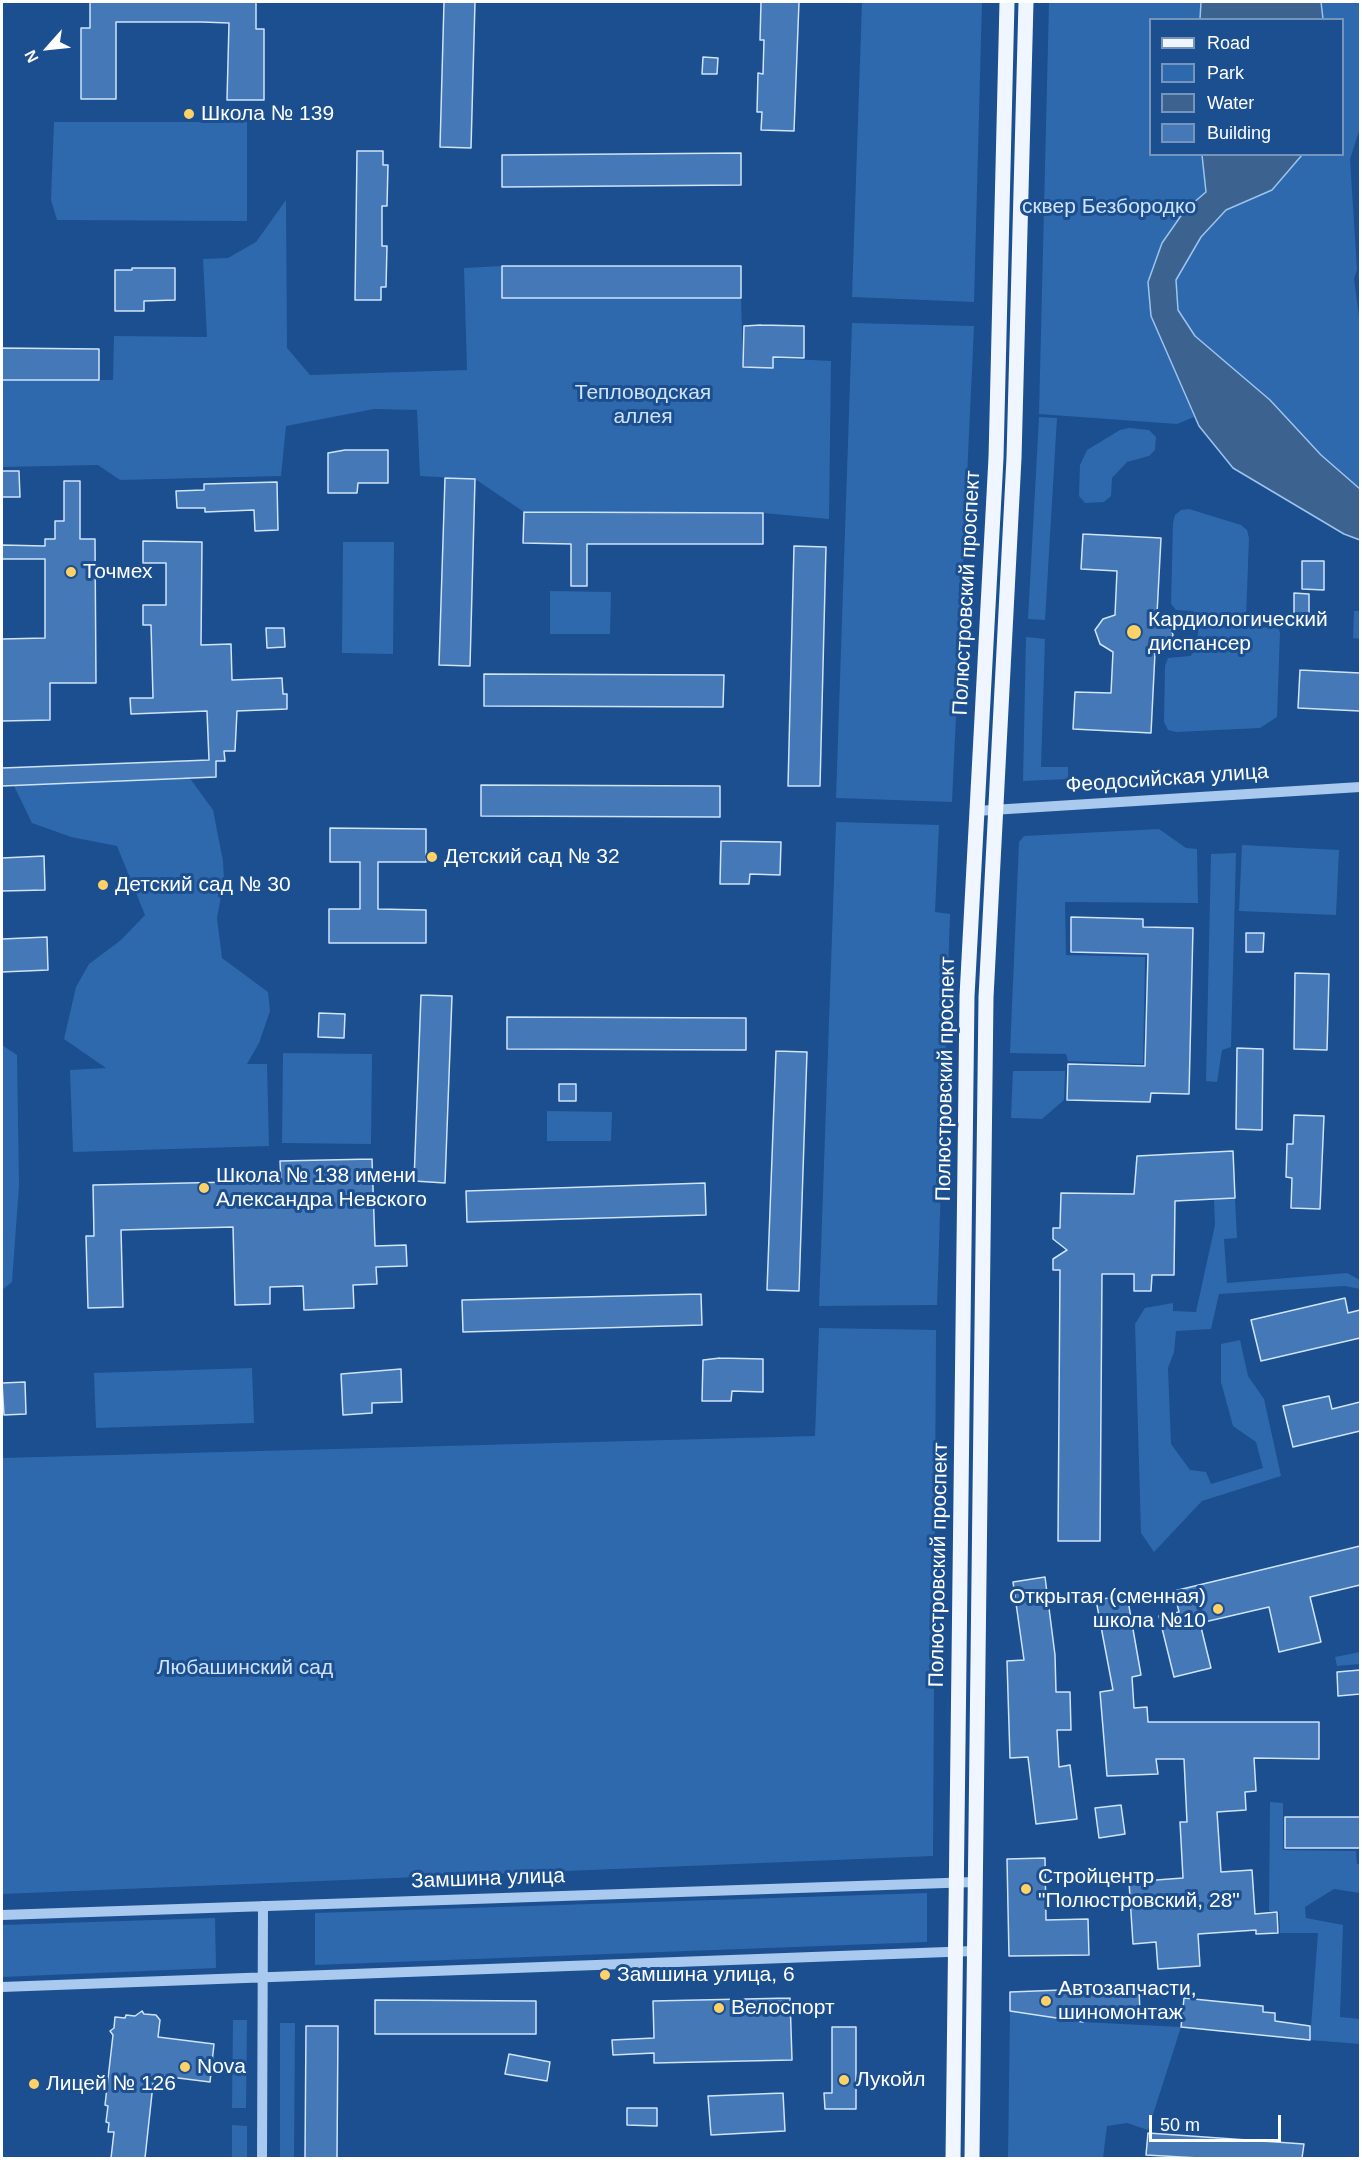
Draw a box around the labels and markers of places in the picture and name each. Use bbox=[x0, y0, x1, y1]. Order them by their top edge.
place label: Школа № 139 bbox=[201, 101, 334, 127]
marker: Школа № 139 bbox=[182, 107, 196, 121]
place label: Точмех bbox=[83, 559, 153, 585]
marker: Точмех bbox=[64, 565, 78, 579]
place label: Кардиологический диспансер bbox=[1148, 607, 1328, 657]
marker: Кардиологический диспансер bbox=[1125, 623, 1143, 641]
place label: Детский сад № 32 bbox=[444, 844, 620, 870]
marker: Детский сад № 32 bbox=[425, 850, 439, 864]
place label: Детский сад № 30 bbox=[115, 872, 291, 898]
marker: Детский сад № 30 bbox=[96, 878, 110, 892]
place label: Школа № 138 имени Александра Невского bbox=[216, 1163, 427, 1213]
marker: Школа № 138 имени Александра Невского bbox=[197, 1181, 211, 1195]
place label: Открытая (сменная) школа №10 bbox=[1009, 1584, 1206, 1634]
marker: Открытая (сменная) школа №10 bbox=[1211, 1602, 1225, 1616]
place label: Стройцентр "Полюстровский, 28" bbox=[1038, 1864, 1240, 1914]
marker: Стройцентр "Полюстровский, 28" bbox=[1019, 1882, 1033, 1896]
place label: Замшина улица, 6 bbox=[617, 1962, 795, 1988]
marker: Замшина улица, 6 bbox=[598, 1968, 612, 1982]
place label: Автозапчасти, шиномонтаж bbox=[1058, 1976, 1197, 2026]
marker: Автозапчасти, шиномонтаж bbox=[1039, 1994, 1053, 2008]
place label: Велоспорт bbox=[731, 1995, 835, 2021]
marker: Велоспорт bbox=[712, 2001, 726, 2015]
place label: Nova bbox=[197, 2054, 246, 2080]
marker: Nova bbox=[178, 2060, 192, 2074]
place label: Лукойл bbox=[856, 2067, 926, 2093]
place label: Лицей № 126 bbox=[46, 2071, 176, 2097]
marker: Лукойл bbox=[837, 2073, 851, 2087]
marker: Лицей № 126 bbox=[27, 2077, 41, 2091]

